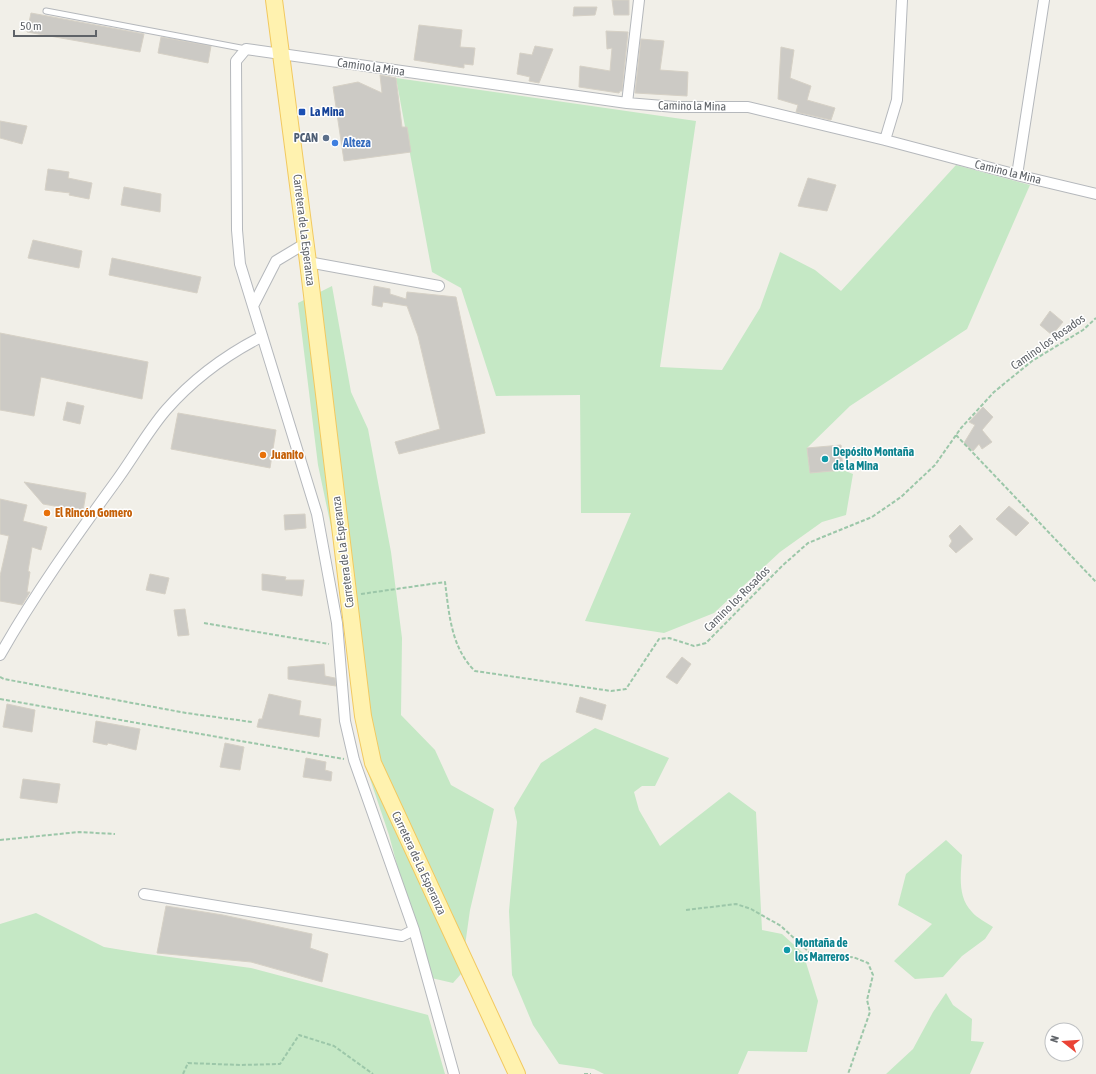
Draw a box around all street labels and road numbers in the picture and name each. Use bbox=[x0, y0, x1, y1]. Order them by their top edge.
street label: Camino la Mina bbox=[336, 55, 406, 79]
street label: Camino la Mina bbox=[658, 98, 726, 114]
street label: Camino la Mina bbox=[973, 157, 1043, 187]
street label: Carretera de La Esperanza bbox=[290, 173, 318, 287]
street label: Camino los Rosados bbox=[1008, 311, 1088, 373]
street label: Carretera de La Esperanza bbox=[329, 495, 357, 609]
street label: Camino los Rosados bbox=[701, 563, 773, 635]
street label: Carretera de La Esperanza bbox=[389, 809, 449, 917]

